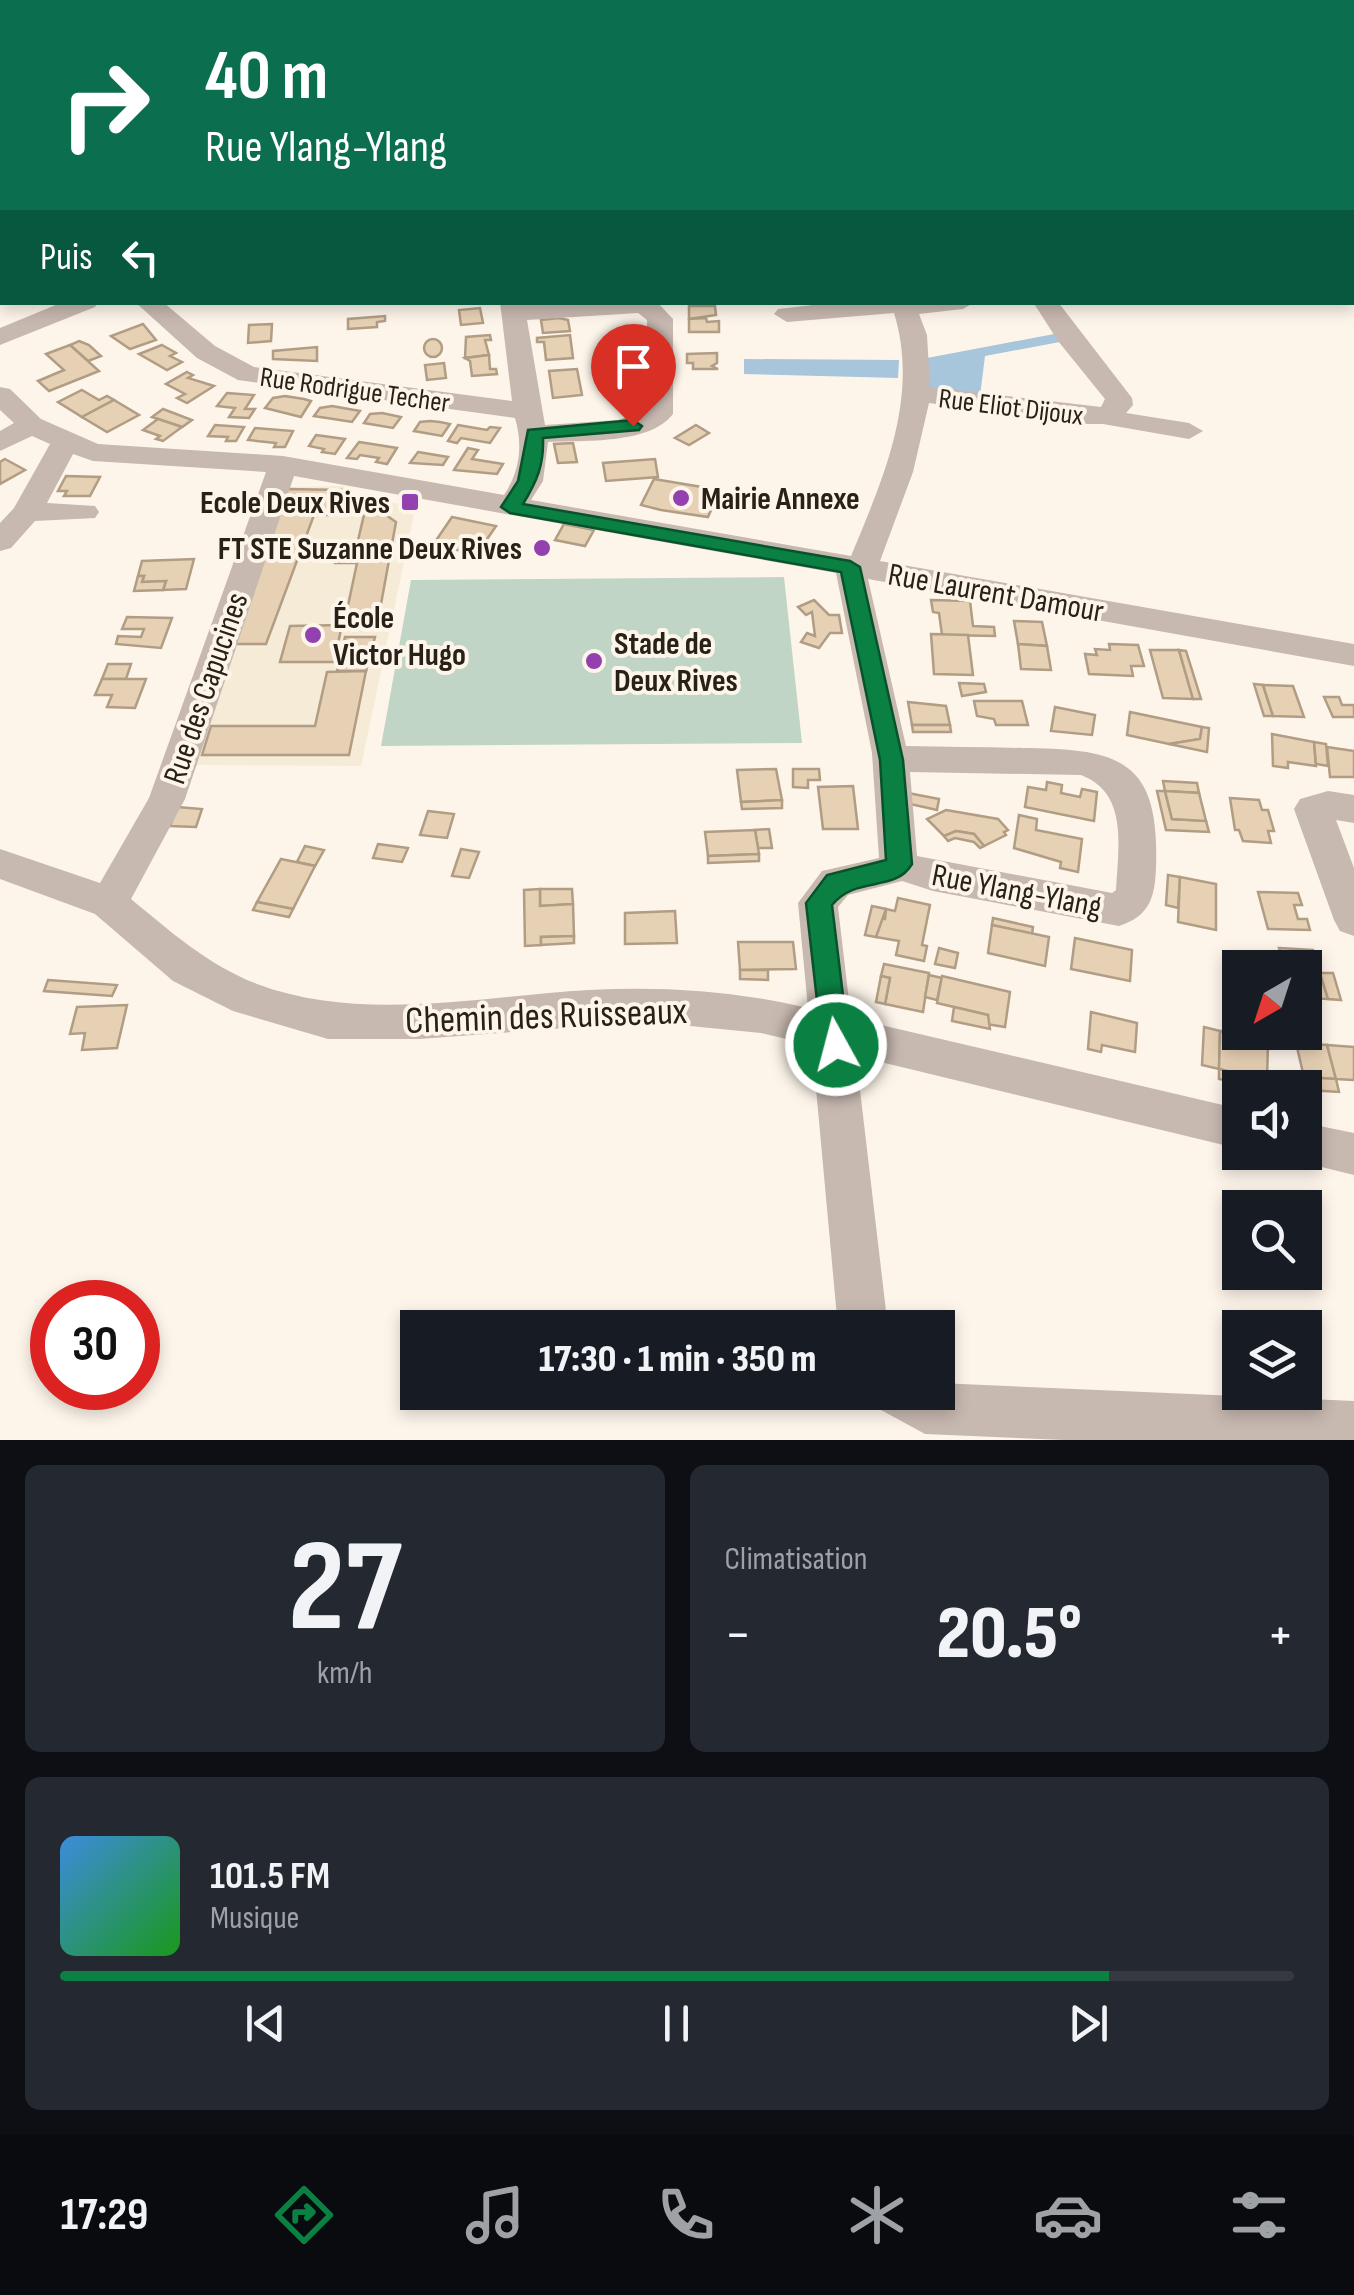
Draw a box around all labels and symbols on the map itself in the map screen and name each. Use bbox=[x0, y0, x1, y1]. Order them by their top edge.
pin bbox=[591, 324, 676, 427]
street label: Rue Rodrigue Techer bbox=[258, 361, 452, 420]
street label: Rue Eliot Dijoux bbox=[937, 382, 1085, 433]
place label: Mairie Annexe bbox=[701, 480, 860, 519]
place label: Ecole Deux Rives bbox=[200, 484, 390, 523]
marker: Mairie Annexe bbox=[670, 487, 692, 509]
marker: Ecole Deux Rives bbox=[399, 491, 421, 513]
place label: FT STE Suzanne Deux Rives bbox=[218, 530, 522, 569]
marker: FT STE Suzanne Deux Rives bbox=[531, 537, 553, 559]
street label: Rue Laurent Damour bbox=[885, 555, 1107, 632]
street label: Rue des Capucines bbox=[155, 588, 257, 789]
place label: École Victor Hugo bbox=[333, 599, 466, 675]
marker: École Victor Hugo bbox=[302, 624, 324, 646]
place label: Stade de Deux Rives bbox=[614, 625, 738, 701]
marker: Stade de Deux Rives bbox=[583, 650, 605, 672]
street label: Rue Ylang-Ylang bbox=[929, 856, 1105, 927]
north arrow bbox=[1222, 950, 1322, 1050]
street label: Chemin des Ruisseaux bbox=[404, 989, 688, 1044]
position arrow bbox=[784, 993, 888, 1097]
speed limit sign: 30 bbox=[30, 1280, 160, 1410]

